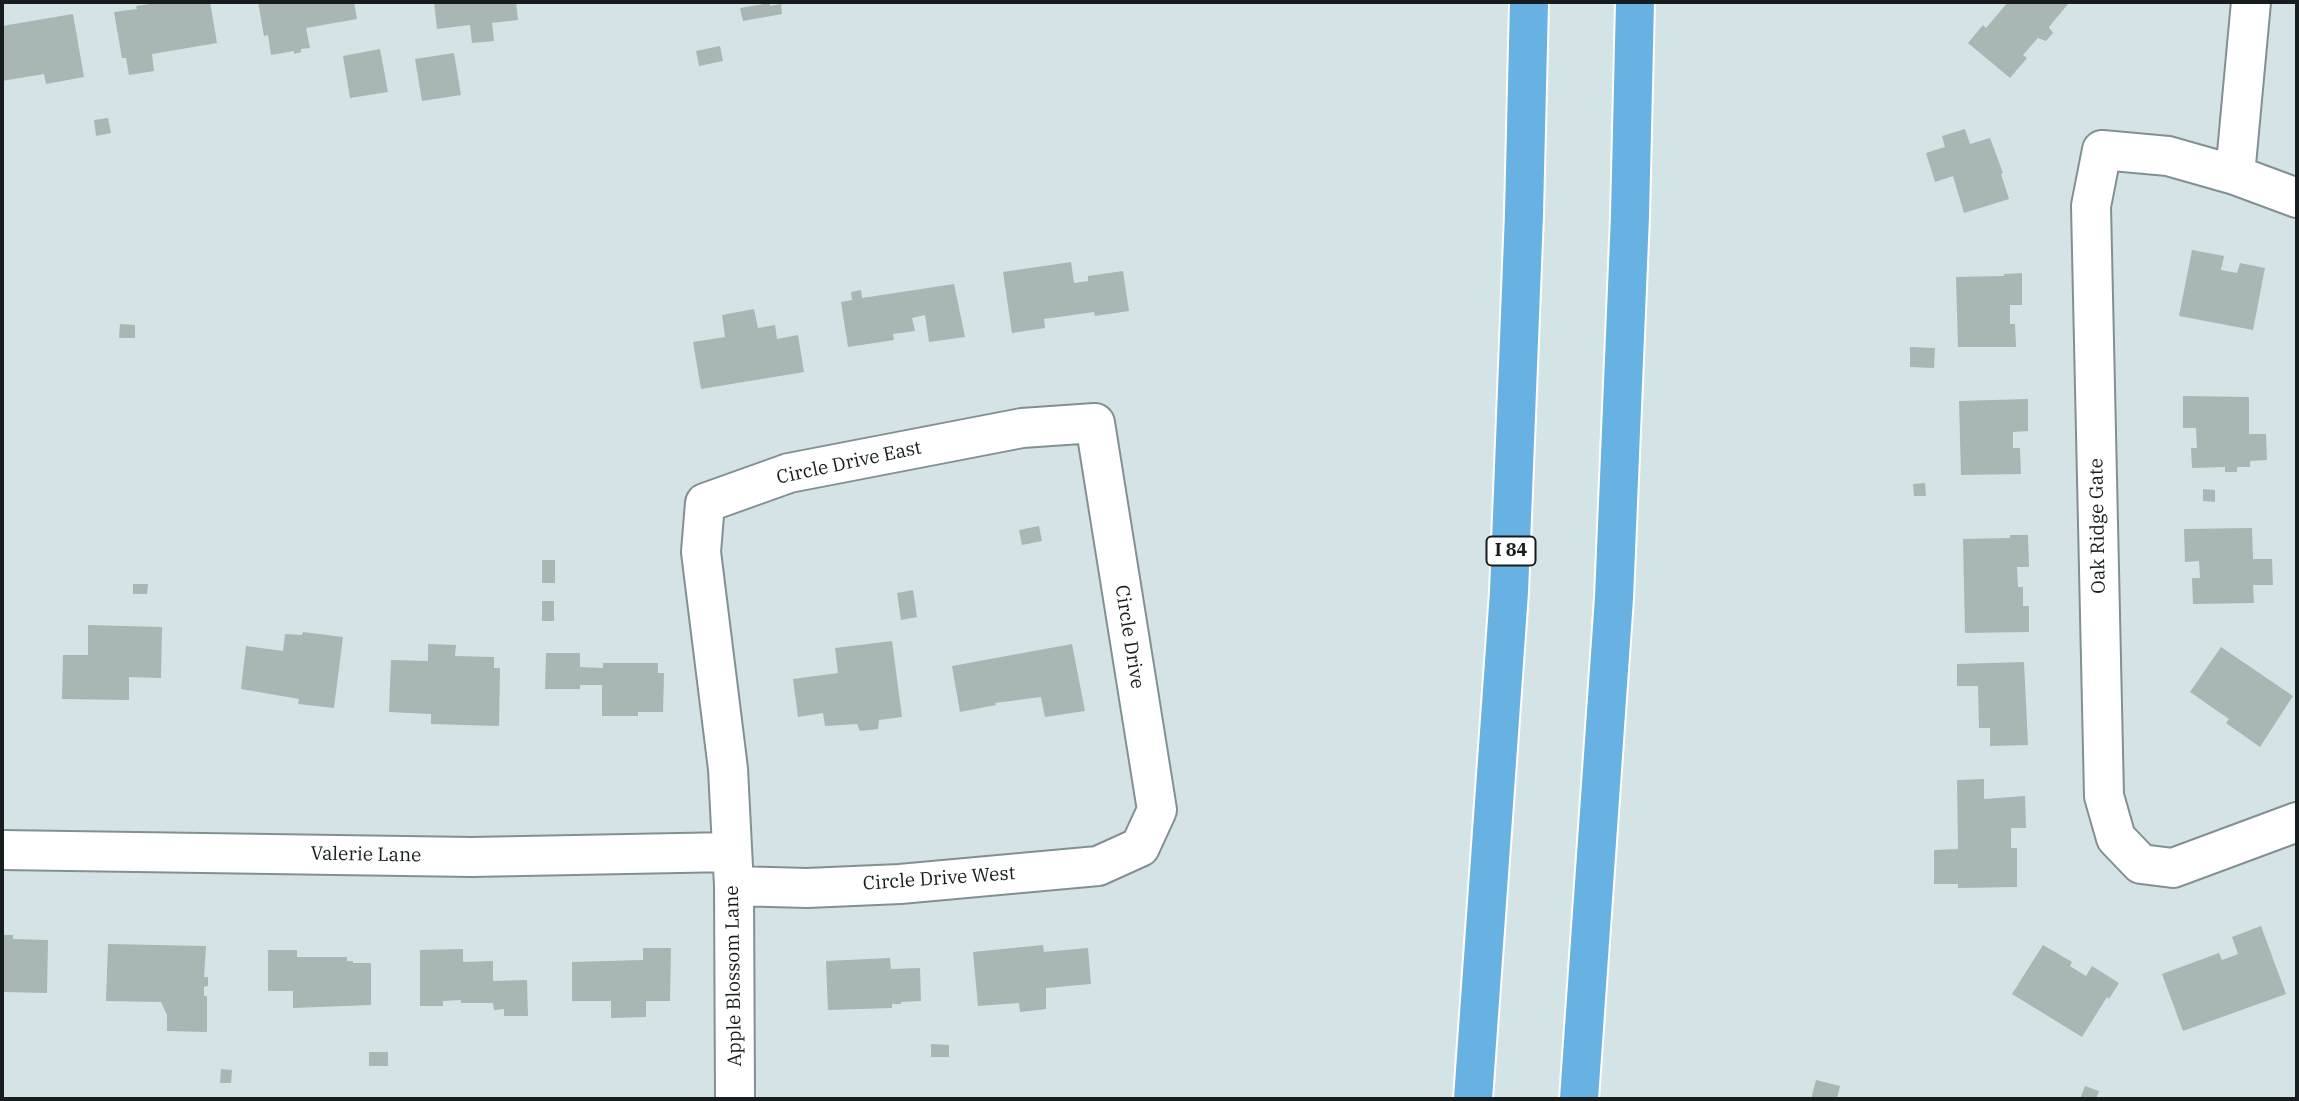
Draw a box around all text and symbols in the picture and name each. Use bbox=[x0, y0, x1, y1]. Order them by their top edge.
street label: Circle Drive East bbox=[774, 437, 924, 489]
street label: Oak Ridge Gate bbox=[2085, 458, 2111, 594]
road number: I 84 bbox=[1486, 536, 1536, 566]
street label: Circle Drive bbox=[1110, 583, 1148, 691]
street label: Valerie Lane bbox=[311, 843, 421, 867]
street label: Circle Drive West bbox=[862, 862, 1016, 896]
street label: Apple Blossom Lane bbox=[721, 885, 747, 1067]

